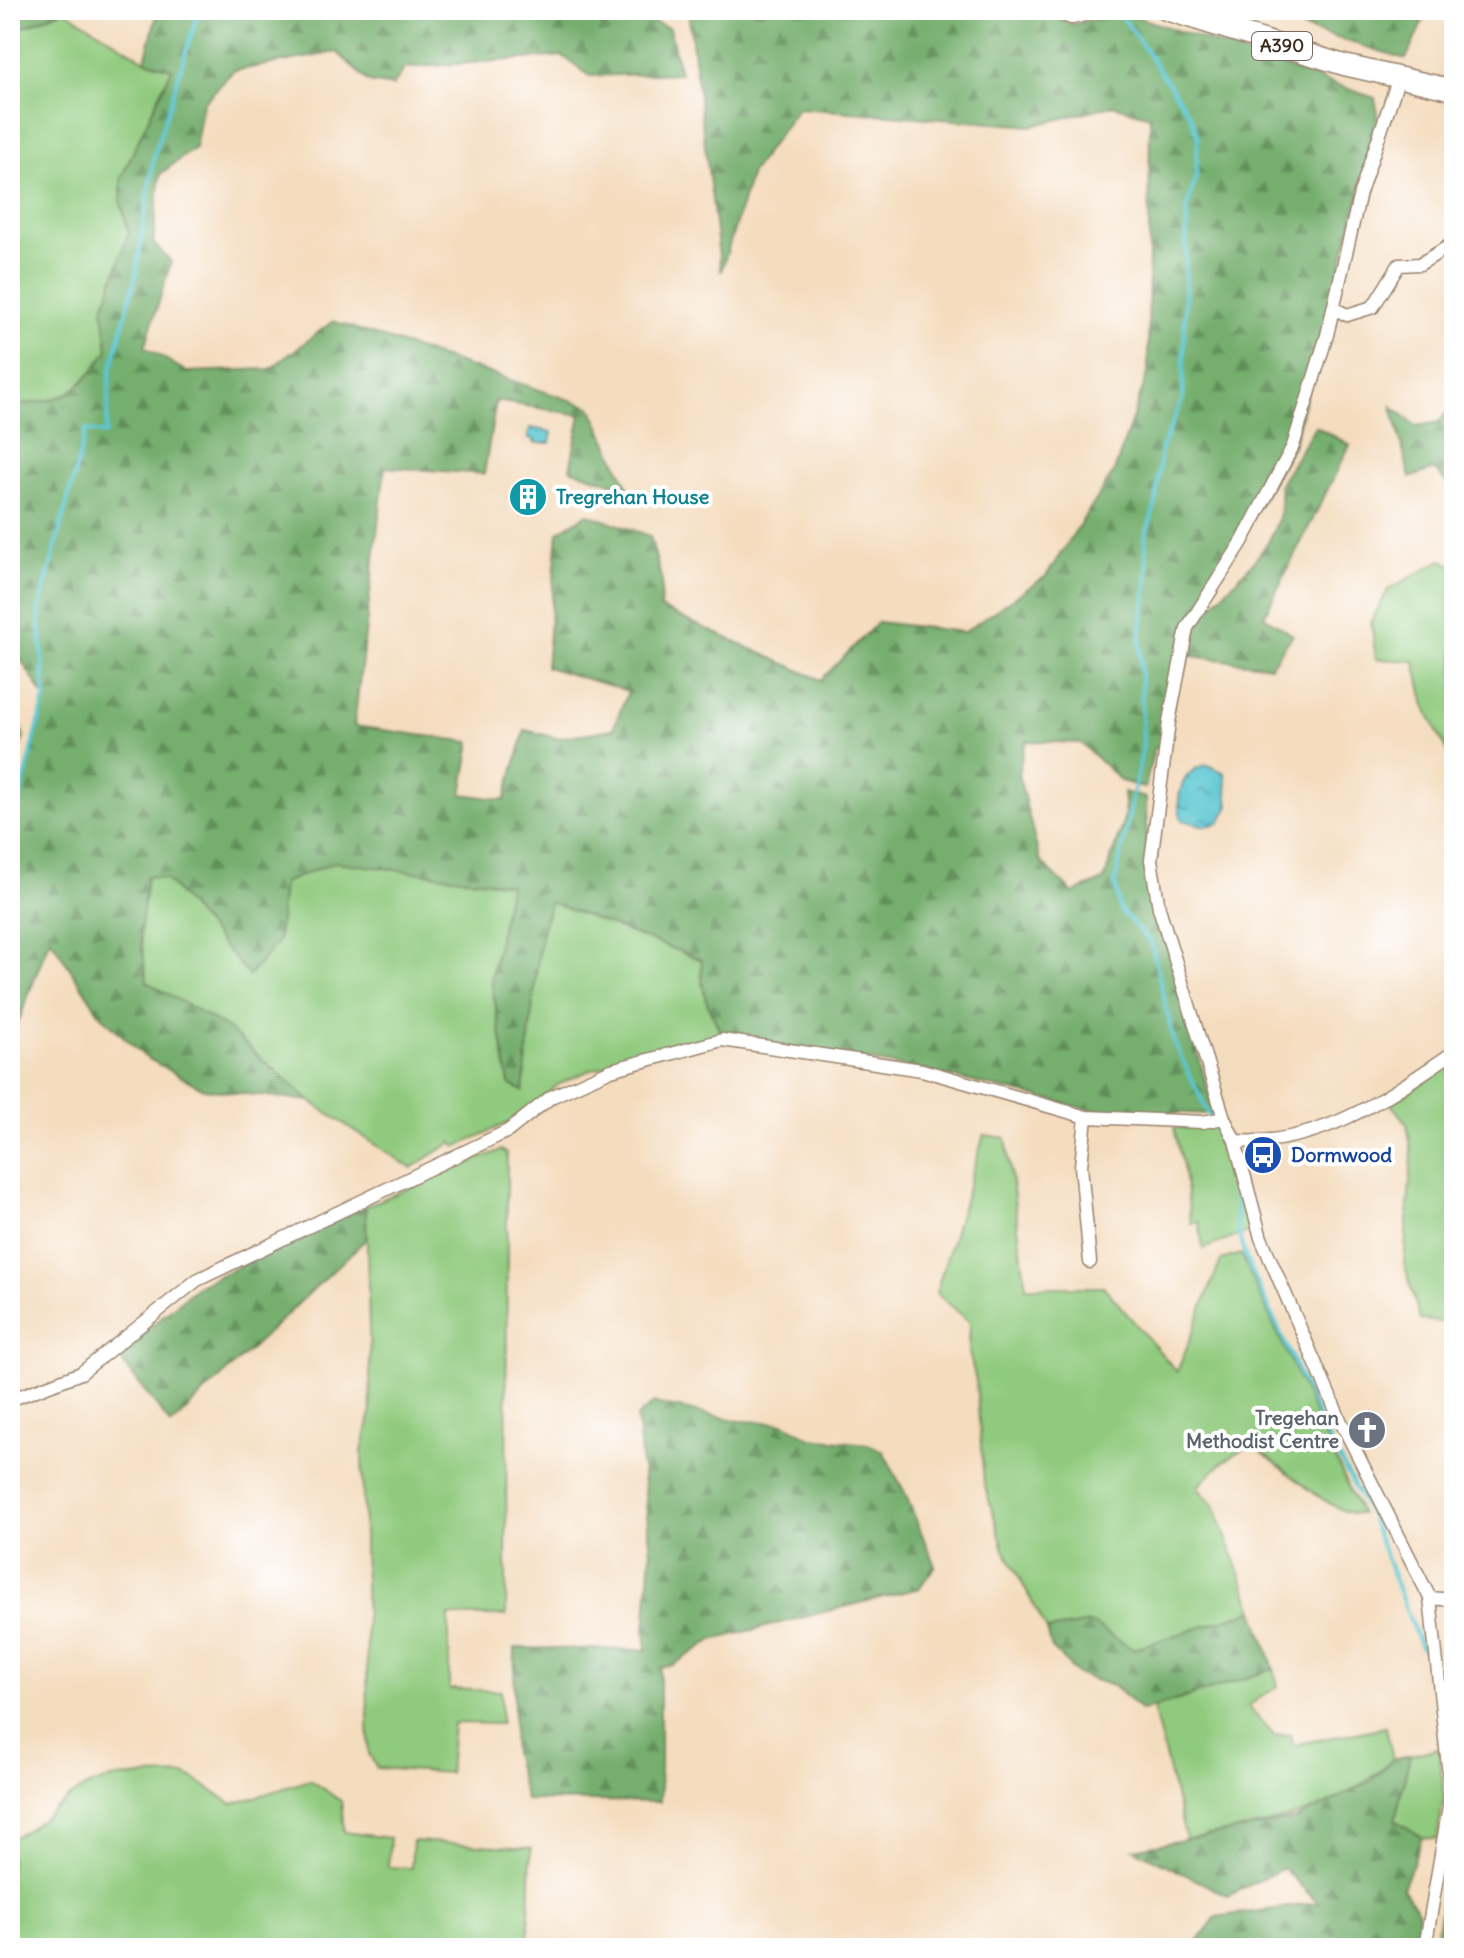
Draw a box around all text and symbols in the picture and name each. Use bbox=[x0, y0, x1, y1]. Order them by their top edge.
road number: A390 bbox=[1252, 32, 1312, 60]
building icon: Tregrehan House bbox=[507, 476, 549, 518]
place label: Tregrehan House bbox=[556, 484, 710, 509]
bus stop icon: Dormwood bbox=[1242, 1134, 1284, 1176]
place label: Dormwood bbox=[1291, 1142, 1392, 1167]
place label: Tregehan Methodist Centre bbox=[1186, 1405, 1339, 1453]
church icon: Tregehan Methodist Centre bbox=[1346, 1409, 1388, 1451]

